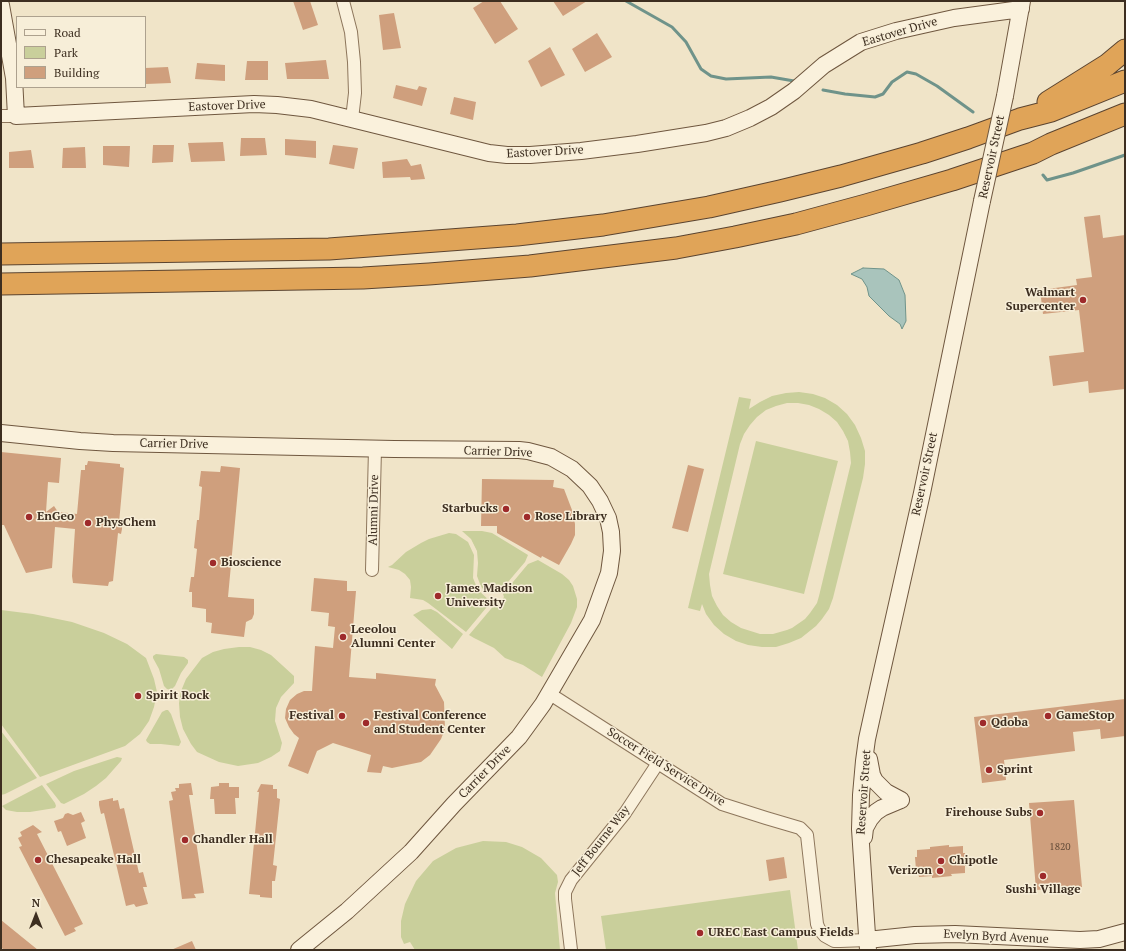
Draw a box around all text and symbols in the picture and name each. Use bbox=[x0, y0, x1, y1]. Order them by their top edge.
street label: Eastover Drive bbox=[861, 14, 939, 50]
legend bbox=[16, 16, 146, 88]
text: Road bbox=[54, 25, 81, 40]
text: Park bbox=[54, 45, 78, 60]
text: Building bbox=[54, 65, 99, 80]
street label: Eastover Drive bbox=[188, 97, 266, 115]
street label: Reservoir Street bbox=[976, 114, 1008, 200]
street label: Eastover Drive bbox=[506, 143, 584, 161]
place label: Walmart Supercenter bbox=[1006, 286, 1075, 314]
marker: Walmart Supercenter bbox=[1078, 295, 1088, 305]
street label: Reservoir Street bbox=[909, 431, 941, 517]
street label: Carrier Drive bbox=[139, 436, 209, 452]
street label: Carrier Drive bbox=[463, 444, 533, 460]
street label: Alumni Drive bbox=[366, 474, 382, 546]
place label: Starbucks bbox=[442, 502, 498, 516]
marker: Starbucks bbox=[501, 504, 511, 514]
place label: EnGeo bbox=[37, 510, 74, 524]
place label: Rose Library bbox=[535, 510, 607, 524]
marker: EnGeo bbox=[24, 512, 34, 522]
marker: Rose Library bbox=[522, 512, 532, 522]
place label: PhysChem bbox=[96, 516, 156, 530]
marker: PhysChem bbox=[83, 518, 93, 528]
place label: Bioscience bbox=[221, 556, 281, 570]
marker: Bioscience bbox=[208, 558, 218, 568]
place label: James Madison University bbox=[446, 582, 533, 610]
marker: James Madison University bbox=[433, 591, 443, 601]
place label: Leeolou Alumni Center bbox=[351, 623, 435, 651]
marker: Leeolou Alumni Center bbox=[338, 632, 348, 642]
place label: Spirit Rock bbox=[146, 689, 209, 703]
marker: Spirit Rock bbox=[133, 691, 143, 701]
place label: Festival bbox=[289, 709, 334, 723]
place label: Festival Conference and Student Center bbox=[374, 709, 486, 737]
place label: GameStop bbox=[1056, 709, 1115, 723]
marker: Festival bbox=[337, 711, 347, 721]
marker: GameStop bbox=[1043, 711, 1053, 721]
place label: Qdoba bbox=[991, 716, 1028, 730]
marker: Festival Conference and Student Center bbox=[361, 718, 371, 728]
marker: Qdoba bbox=[978, 718, 988, 728]
street label: Soccer Field Service Drive bbox=[604, 725, 728, 809]
street label: Carrier Drive bbox=[456, 742, 514, 802]
street label: Reservoir Street bbox=[854, 749, 874, 835]
place label: Sprint bbox=[997, 763, 1033, 777]
marker: Sprint bbox=[984, 765, 994, 775]
street label: Jeff Bourne Way bbox=[569, 803, 633, 879]
place label: Firehouse Subs bbox=[945, 806, 1032, 820]
marker: Firehouse Subs bbox=[1035, 808, 1045, 818]
place label: Chandler Hall bbox=[193, 833, 273, 847]
marker: Chandler Hall bbox=[180, 835, 190, 845]
house number: 1820 bbox=[1049, 841, 1071, 853]
place label: Chesapeake Hall bbox=[46, 853, 141, 867]
place label: Chipotle bbox=[949, 854, 998, 868]
marker: Chesapeake Hall bbox=[33, 855, 43, 865]
marker: Chipotle bbox=[936, 856, 946, 866]
place label: Verizon bbox=[888, 864, 932, 878]
marker: Verizon bbox=[935, 866, 945, 876]
marker: Sushi Village bbox=[1038, 871, 1048, 881]
place label: Sushi Village bbox=[1005, 883, 1081, 897]
north arrow bbox=[16, 895, 56, 935]
text: N bbox=[32, 896, 40, 910]
place label: UREC East Campus Fields bbox=[708, 926, 854, 940]
street label: Evelyn Byrd Avenue bbox=[943, 927, 1049, 947]
marker: UREC East Campus Fields bbox=[695, 928, 705, 938]

